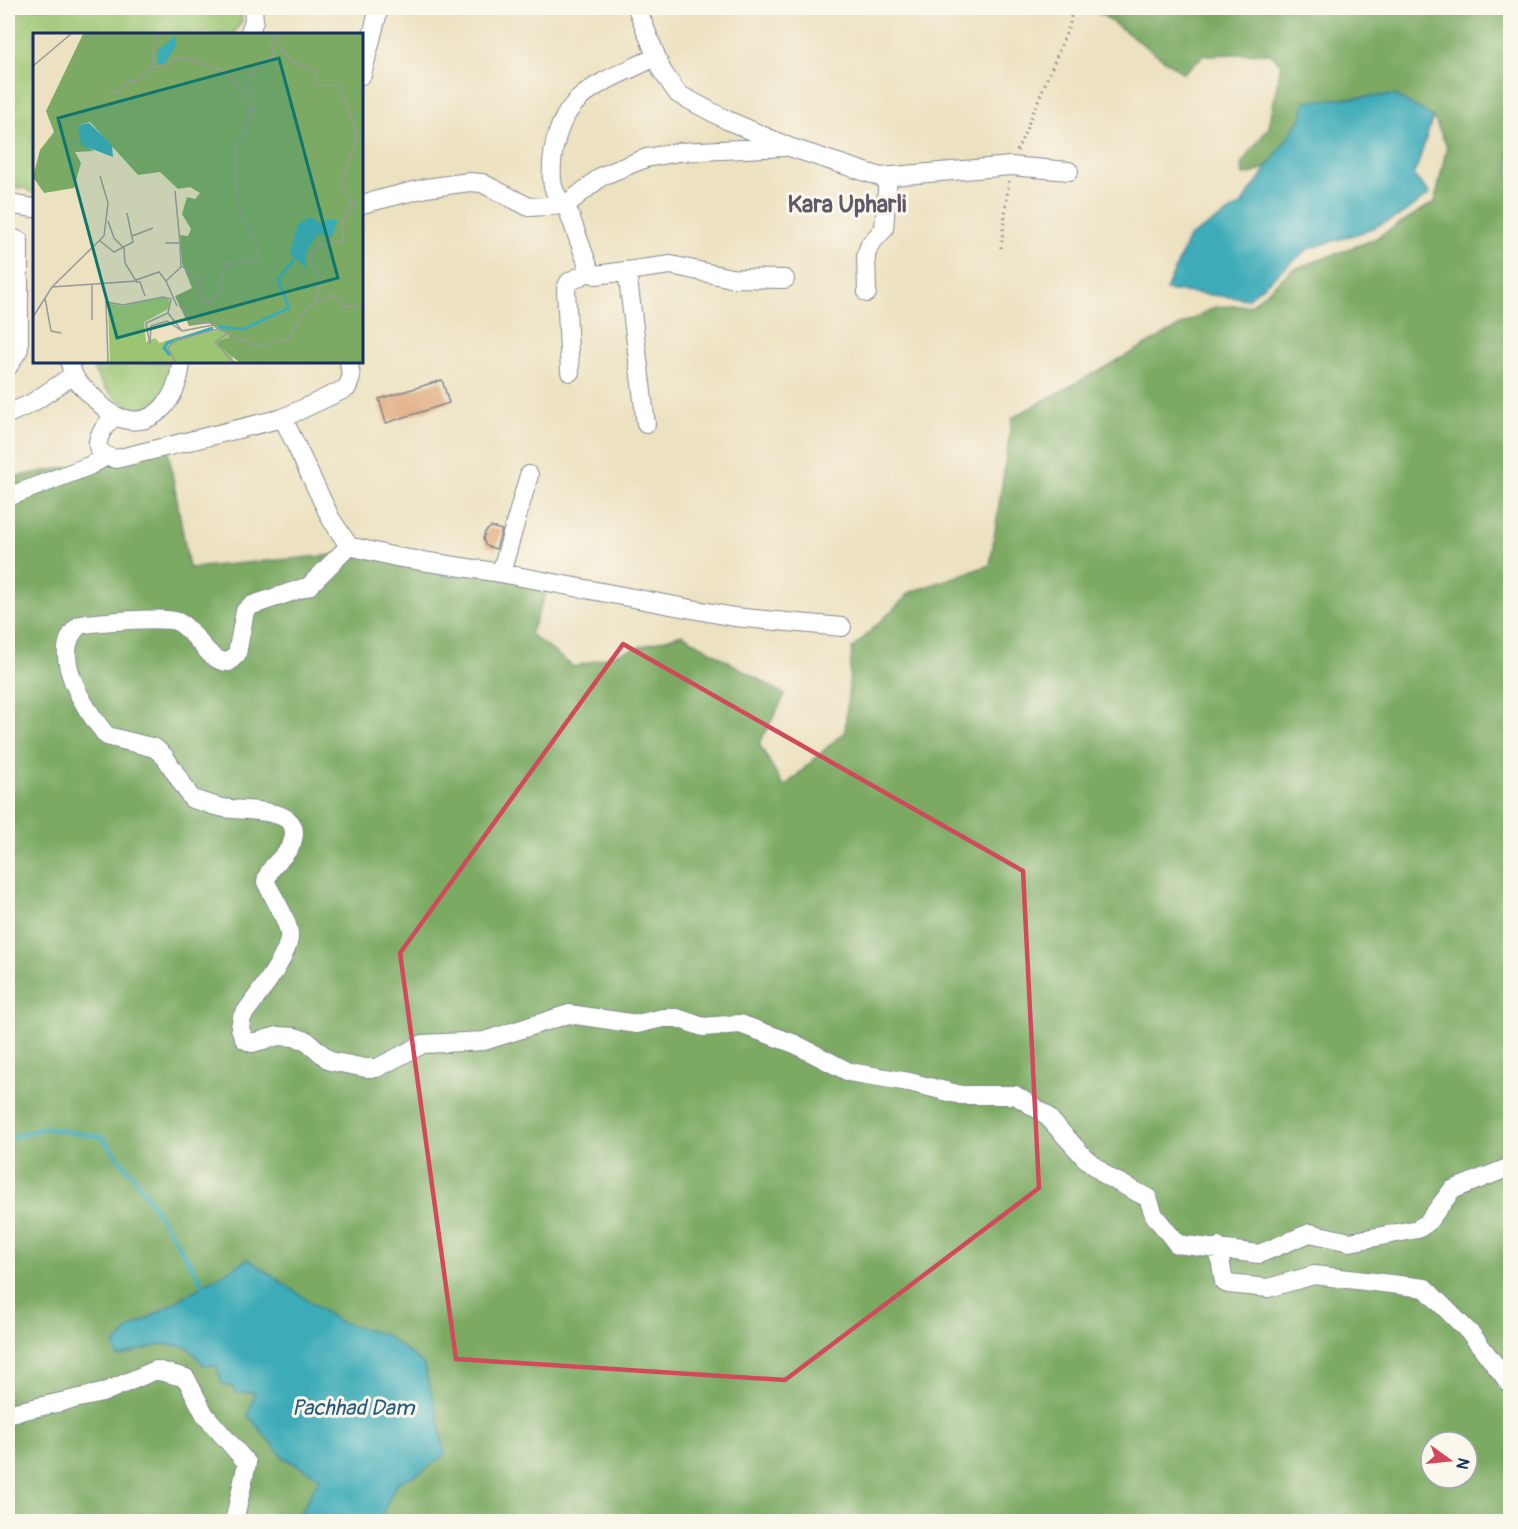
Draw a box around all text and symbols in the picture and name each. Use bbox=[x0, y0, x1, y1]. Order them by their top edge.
inset map bbox=[33, 33, 363, 363]
district label: Kara Upharli bbox=[788, 190, 906, 219]
water label: Pachhad Dam bbox=[292, 1394, 416, 1422]
north arrow bbox=[1419, 1430, 1479, 1490]
text: N bbox=[1451, 1456, 1474, 1472]

